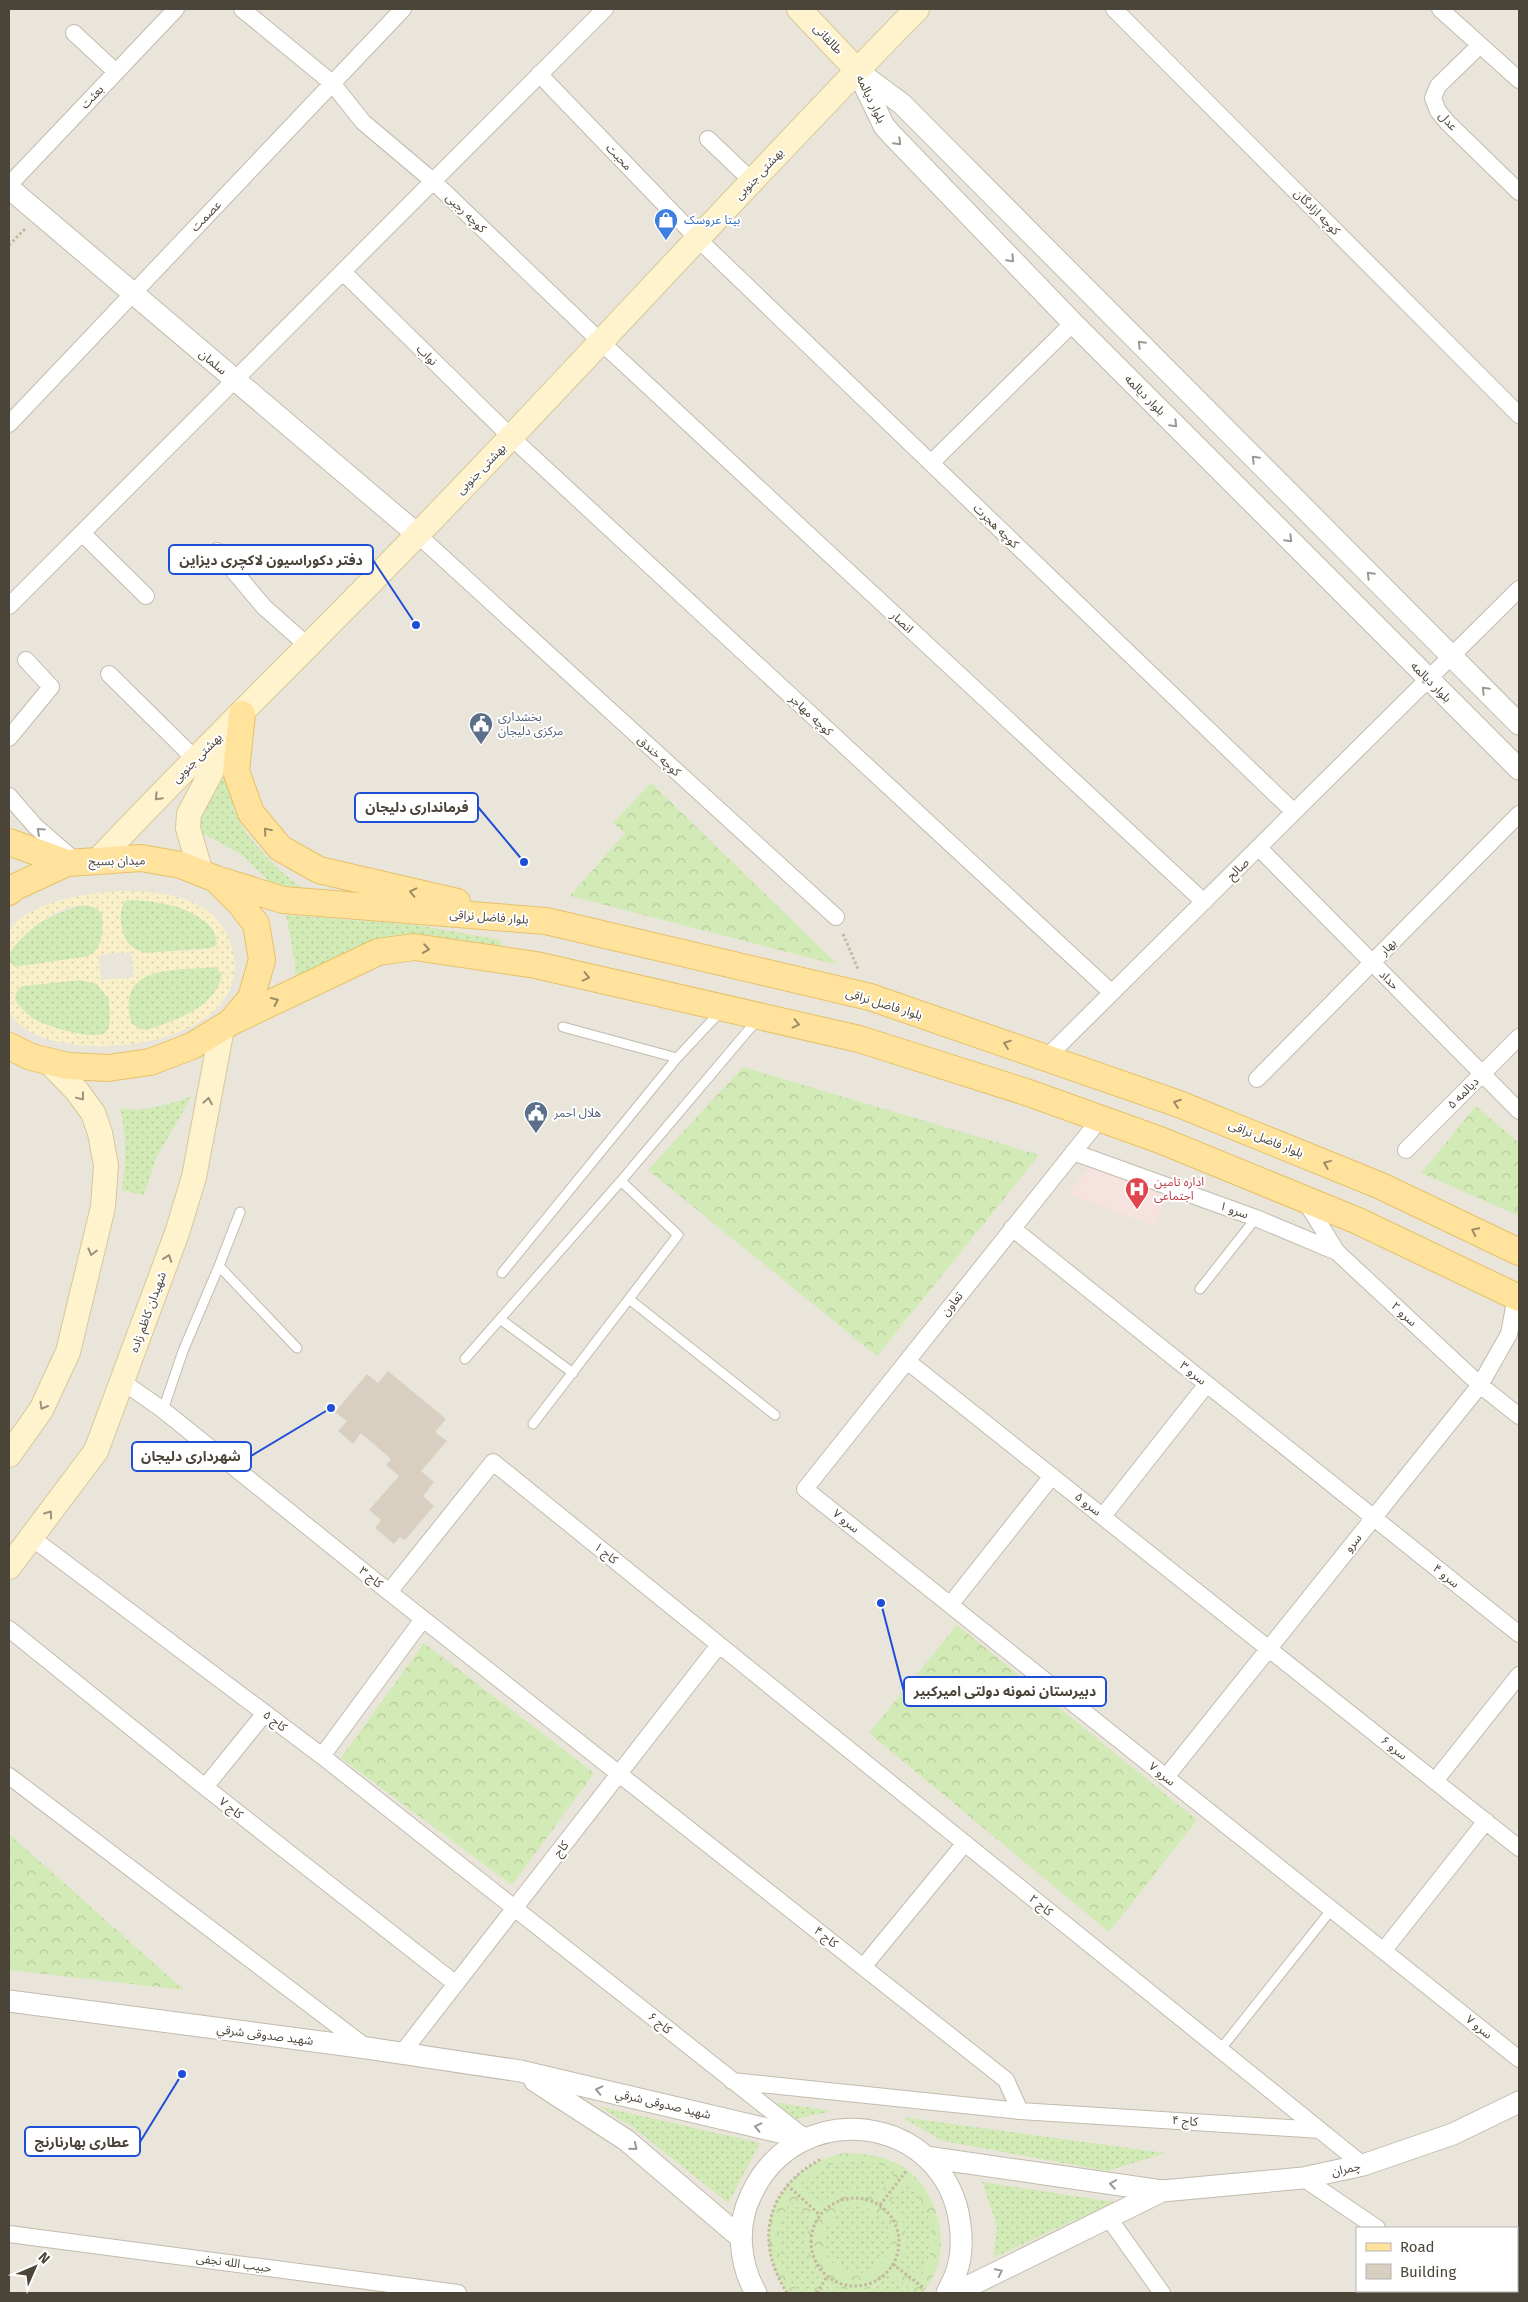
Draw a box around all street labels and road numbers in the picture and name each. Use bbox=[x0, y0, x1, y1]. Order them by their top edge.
street label: طالقانی bbox=[811, 21, 845, 57]
street label: بلوار دیالمه bbox=[853, 73, 889, 125]
street label: بعثت bbox=[78, 82, 106, 112]
street label: عدل bbox=[1436, 109, 1460, 133]
street label: محبت bbox=[603, 141, 635, 173]
street label: بهشتی جنوبی bbox=[732, 145, 786, 203]
street label: کوچه ازادگان bbox=[1290, 186, 1344, 239]
street label: کوچه رجبی bbox=[442, 190, 490, 237]
street label: عصمت bbox=[188, 198, 224, 234]
street label: نواب bbox=[413, 342, 440, 369]
street label: سلمان bbox=[196, 346, 230, 378]
street label: بلوار دیالمه bbox=[1122, 372, 1168, 418]
street label: بهشتی جنوبی bbox=[453, 441, 509, 497]
street label: کوچه هجرت bbox=[970, 501, 1022, 553]
street label: انصار bbox=[887, 608, 916, 636]
street label: بلوار دیالمه bbox=[1408, 659, 1454, 705]
street label: کوچه مهاجر bbox=[785, 691, 836, 740]
street label: بهشتی جنوبی bbox=[169, 730, 225, 786]
street label: کوچه خندق bbox=[634, 733, 684, 781]
street label: میدان بسیج bbox=[88, 854, 146, 870]
street label: صالح bbox=[1224, 855, 1253, 884]
street label: بلوار فاضل نراقی bbox=[449, 907, 529, 927]
street label: بهار bbox=[1376, 936, 1399, 959]
street label: حداد bbox=[1376, 967, 1402, 993]
street label: بلوار فاضل نراقی bbox=[844, 986, 924, 1022]
street label: دیالمه ۵ bbox=[1444, 1074, 1482, 1112]
street label: بلوار فاضل نراقی bbox=[1227, 1118, 1305, 1160]
street label: سرو ۱ bbox=[1218, 1198, 1250, 1222]
street label: شهیدان کاظم زاده bbox=[127, 1270, 171, 1355]
street label: تعاون bbox=[938, 1289, 966, 1319]
street label: سرو ۲ bbox=[1388, 1299, 1420, 1329]
street label: سرو ۳ bbox=[1177, 1358, 1209, 1388]
street label: سرو ۵ bbox=[1072, 1489, 1104, 1519]
street label: سرو ۷ bbox=[830, 1506, 862, 1536]
street label: سرو bbox=[1341, 1531, 1365, 1555]
street label: کاج ۱ bbox=[590, 1539, 621, 1569]
street label: سرو ۴ bbox=[1430, 1561, 1462, 1591]
street label: کاج ۳ bbox=[355, 1563, 386, 1593]
street label: کاج ۵ bbox=[259, 1708, 290, 1737]
street label: سرو ۶ bbox=[1378, 1733, 1410, 1763]
street label: سرو ۷ bbox=[1146, 1759, 1178, 1789]
street label: کاج ۷ bbox=[215, 1794, 246, 1824]
street label: کاج bbox=[551, 1838, 574, 1861]
street label: کاج ۲ bbox=[1025, 1891, 1056, 1921]
street label: کاج ۴ bbox=[810, 1923, 841, 1953]
street label: کاج ۶ bbox=[644, 2009, 675, 2039]
street label: سرو ۷ bbox=[1463, 2012, 1495, 2042]
street label: شهید صدوقی شرقي bbox=[215, 2022, 314, 2051]
street label: شهید صدوقی شرقي bbox=[613, 2086, 712, 2124]
street label: کاج ۴ bbox=[1171, 2113, 1200, 2131]
street label: چمران bbox=[1330, 2159, 1362, 2180]
street label: حبیب الله نجفی bbox=[195, 2251, 273, 2276]

